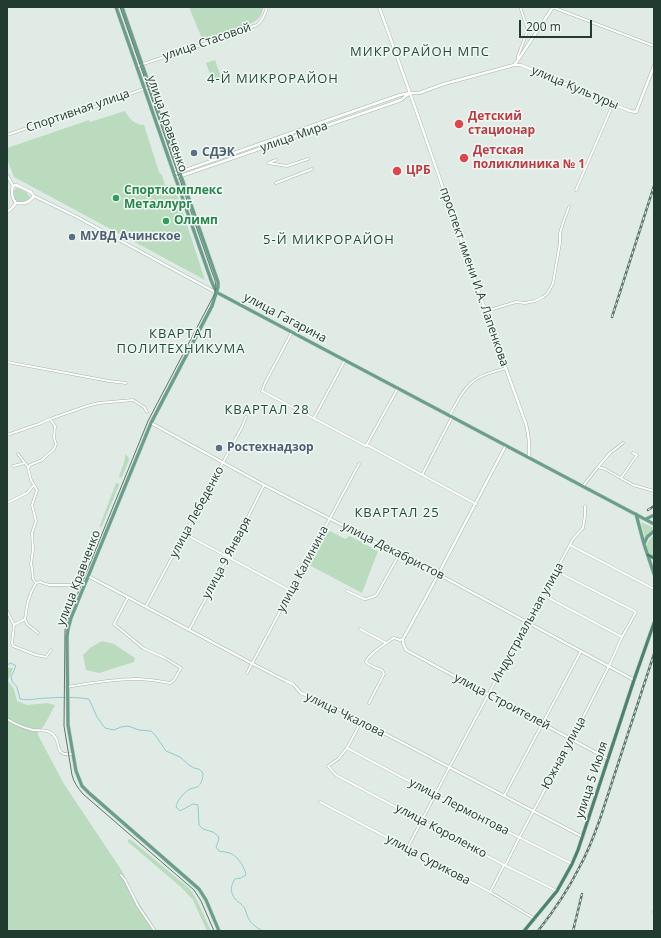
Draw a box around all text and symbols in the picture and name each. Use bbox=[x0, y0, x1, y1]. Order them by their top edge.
scale bar bbox=[521, 12, 594, 38]
text: 200 m bbox=[526, 18, 561, 35]
street label: улица Стасовой bbox=[161, 20, 253, 64]
district label: МИКРОРАЙОН МПС bbox=[350, 44, 490, 60]
street label: улица Культуры bbox=[529, 63, 621, 113]
district label: 4-Й МИКРОРАЙОН bbox=[207, 71, 339, 87]
street label: улица Кравченко bbox=[144, 74, 190, 174]
street label: Спортивная улица bbox=[24, 87, 132, 135]
place label: Детский стационар bbox=[468, 110, 535, 138]
marker: Детский стационар bbox=[453, 118, 465, 130]
street label: улица Мира bbox=[258, 119, 330, 155]
place label: Детская поликлиника № 1 bbox=[473, 144, 585, 172]
place label: СДЭК bbox=[202, 146, 235, 160]
marker: СДЭК bbox=[189, 148, 199, 158]
marker: Детская поликлиника № 1 bbox=[458, 152, 470, 164]
place label: ЦРБ bbox=[406, 164, 431, 178]
marker: ЦРБ bbox=[391, 165, 403, 177]
place label: Спорткомплекс Металлург bbox=[124, 184, 222, 212]
street label: проспект имени И.А. Лапенкова bbox=[437, 186, 511, 368]
marker: Спорткомплекс Металлург bbox=[111, 193, 121, 203]
place label: Олимп bbox=[174, 214, 218, 228]
marker: Олимп bbox=[161, 216, 171, 226]
place label: МУВД Ачинское bbox=[80, 230, 180, 244]
marker: МУВД Ачинское bbox=[67, 232, 77, 242]
district label: 5-Й МИКРОРАЙОН bbox=[263, 232, 395, 248]
street label: улица Гагарина bbox=[241, 290, 329, 346]
district label: КВАРТАЛ ПОЛИТЕХНИКУМА bbox=[117, 326, 245, 357]
district label: КВАРТАЛ 28 bbox=[224, 402, 310, 418]
place label: Ростехнадзор bbox=[227, 441, 314, 455]
marker: Ростехнадзор bbox=[214, 443, 224, 453]
street label: улица Лебеденко bbox=[167, 464, 227, 560]
district label: КВАРТАЛ 25 bbox=[354, 505, 440, 521]
street label: улица 9 Января bbox=[199, 515, 255, 601]
street label: улица Декабристов bbox=[339, 519, 447, 583]
street label: улица Калинина bbox=[274, 523, 332, 615]
street label: улица Кравченко bbox=[54, 528, 104, 628]
street label: Индустриальная улица bbox=[489, 560, 567, 686]
street label: улица Строителей bbox=[451, 671, 553, 733]
street label: улица Чкалова bbox=[303, 690, 387, 740]
street label: Южная улица bbox=[539, 714, 589, 792]
street label: улица 5 Июля bbox=[573, 740, 611, 820]
street label: улица Лермонтова bbox=[407, 776, 511, 838]
street label: улица Короленко bbox=[393, 801, 489, 861]
street label: улица Сурикова bbox=[383, 832, 473, 888]

